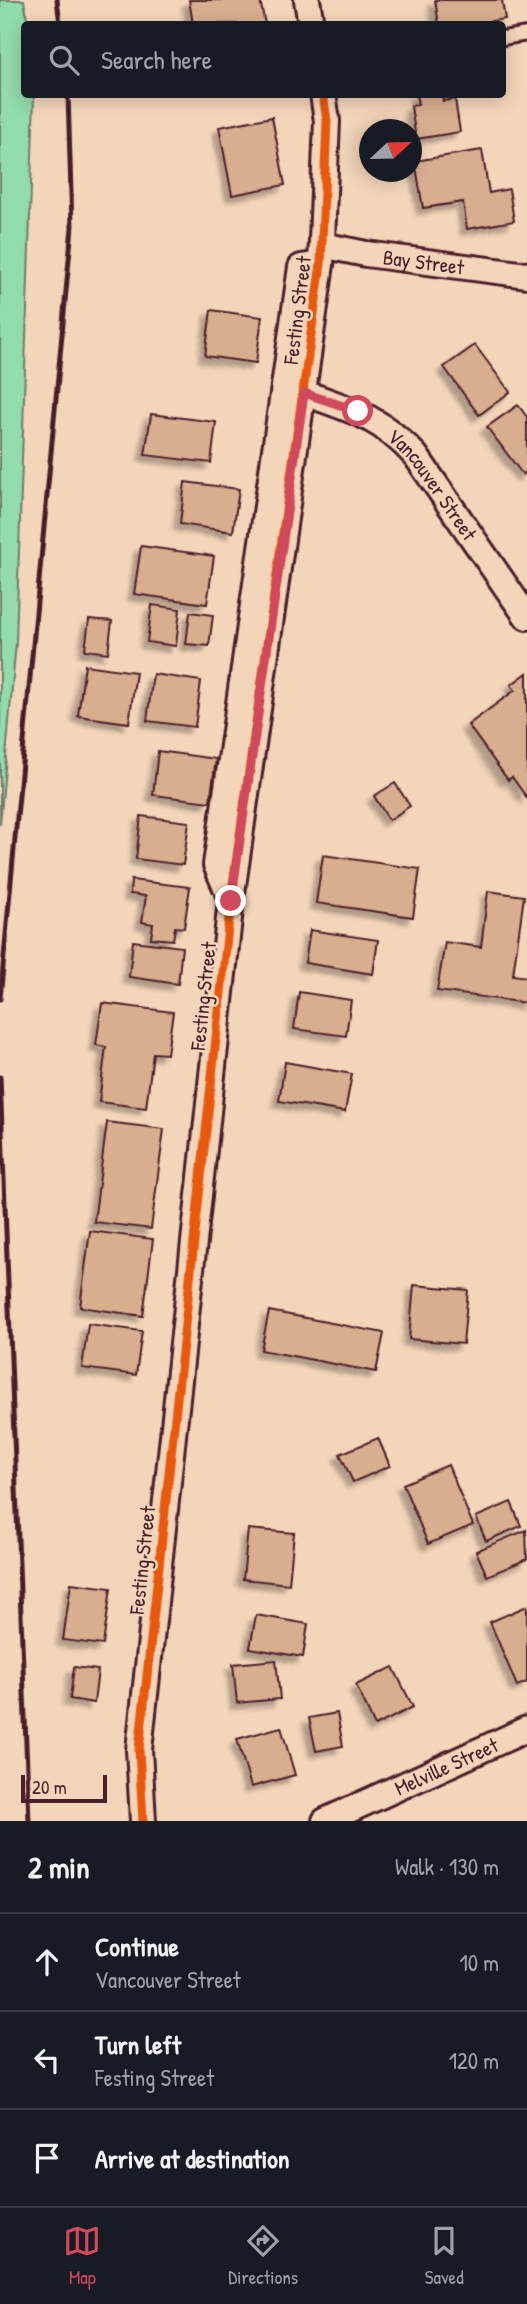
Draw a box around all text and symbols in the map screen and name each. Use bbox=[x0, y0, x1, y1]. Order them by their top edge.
search box bbox=[21, 21, 506, 98]
icon: search bbox=[45, 41, 83, 79]
text: Search here bbox=[101, 42, 212, 77]
north arrow bbox=[359, 119, 422, 182]
street label: Bay Street bbox=[381, 242, 467, 281]
street label: Festing Street bbox=[276, 253, 318, 367]
route start bbox=[342, 395, 373, 426]
street label: Vancouver Street bbox=[382, 422, 485, 547]
route end bbox=[215, 885, 246, 916]
street label: Festing Street bbox=[183, 940, 223, 1053]
street label: Festing Street bbox=[122, 1504, 162, 1617]
street label: Melville Street bbox=[390, 1729, 503, 1802]
scale bar bbox=[21, 1772, 107, 1804]
text: 20 m bbox=[32, 1774, 67, 1800]
text: 2 min bbox=[28, 1847, 90, 1887]
text: Walk · 130 m bbox=[395, 1851, 499, 1882]
text: Continue bbox=[95, 1929, 179, 1964]
icon: ahead bbox=[28, 1943, 66, 1981]
text: 10 m bbox=[459, 1947, 499, 1978]
text: Vancouver Street bbox=[95, 1964, 241, 1995]
text: Turn left bbox=[95, 2027, 181, 2062]
icon: left bbox=[28, 2041, 66, 2079]
text: 120 m bbox=[449, 2045, 499, 2076]
text: Festing Street bbox=[95, 2062, 214, 2093]
icon: arrive bbox=[28, 2139, 66, 2177]
text: Arrive at destination bbox=[95, 2141, 290, 2176]
tab: Map bbox=[63, 2222, 101, 2290]
tab: Directions bbox=[228, 2222, 298, 2290]
tab: Saved bbox=[425, 2222, 464, 2290]

